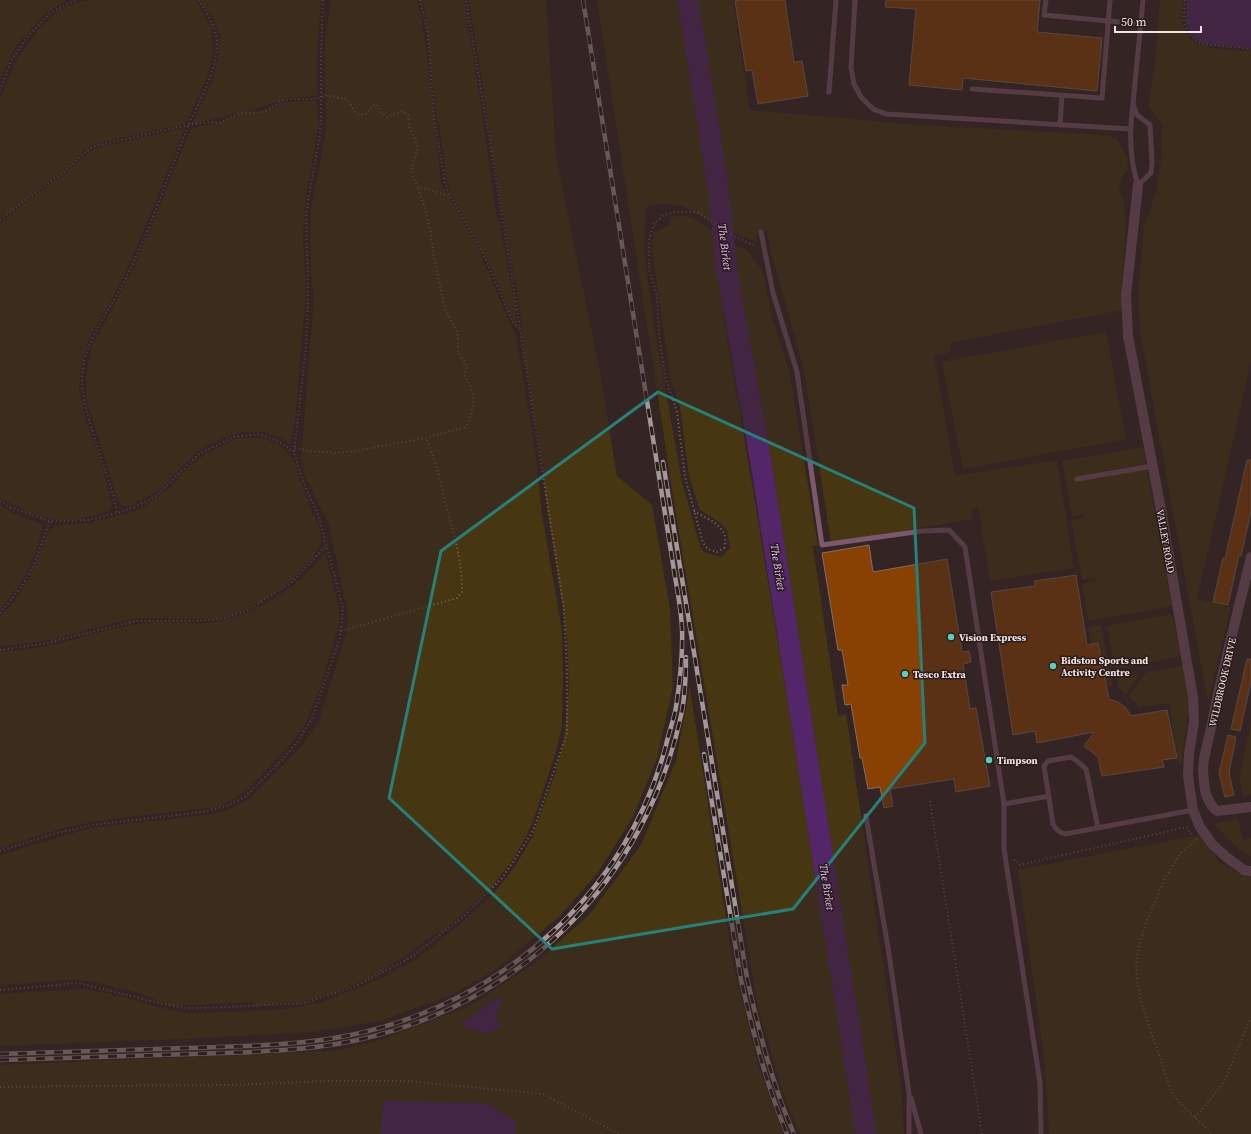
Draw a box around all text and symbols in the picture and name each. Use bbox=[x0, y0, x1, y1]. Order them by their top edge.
scale bar bbox=[1115, 8, 1201, 34]
text: 50 m bbox=[1121, 14, 1147, 30]
water label: The Birket bbox=[714, 223, 735, 272]
street label: VALLEY ROAD bbox=[1154, 508, 1178, 574]
water label: The Birket bbox=[766, 543, 789, 592]
place label: Vision Express bbox=[959, 631, 1027, 644]
marker: Vision Express bbox=[946, 632, 956, 642]
street label: WILDBROOK DRIVE bbox=[1206, 636, 1239, 728]
place label: Bidston Sports and Activity Centre bbox=[1061, 654, 1148, 679]
marker: Bidston Sports and Activity Centre bbox=[1048, 661, 1058, 671]
place label: Tesco Extra bbox=[913, 668, 967, 681]
marker: Tesco Extra bbox=[900, 669, 910, 679]
place label: Timpson bbox=[997, 754, 1038, 767]
marker: Timpson bbox=[984, 755, 994, 765]
water label: The Birket bbox=[815, 863, 838, 912]

